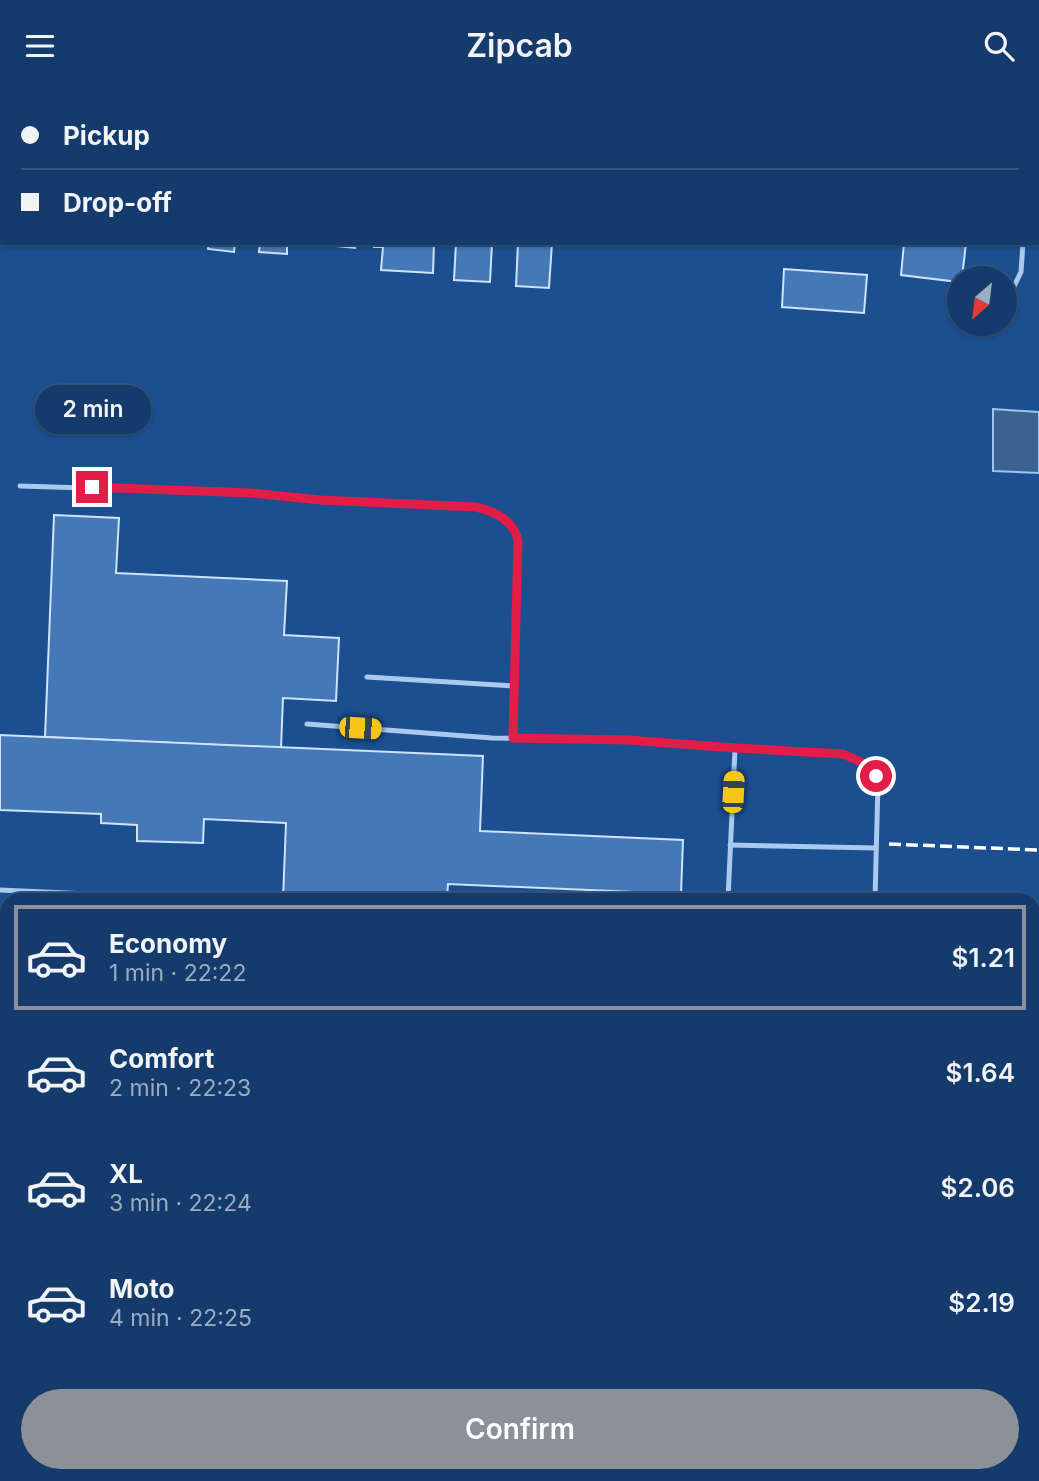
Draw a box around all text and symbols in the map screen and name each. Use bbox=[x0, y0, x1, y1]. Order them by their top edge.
text: Zipcab bbox=[466, 26, 573, 65]
icon: menu bbox=[21, 27, 59, 65]
icon: search bbox=[980, 27, 1018, 65]
text: Pickup bbox=[63, 120, 150, 151]
text: Drop-off bbox=[63, 187, 172, 218]
north arrow bbox=[947, 266, 1017, 336]
map controls bbox=[947, 266, 1017, 336]
callout: 2 min bbox=[34, 385, 150, 435]
text: 2 min bbox=[63, 395, 123, 423]
route end bbox=[76, 471, 108, 503]
car bbox=[339, 716, 382, 740]
route start bbox=[860, 760, 892, 792]
car bbox=[722, 770, 745, 814]
icon: car bbox=[25, 926, 88, 989]
text: Economy bbox=[109, 928, 227, 959]
text: $1.21 bbox=[952, 942, 1015, 973]
text: 1 min · 22:22 bbox=[109, 959, 246, 987]
icon: car bbox=[25, 1041, 88, 1104]
text: Comfort bbox=[109, 1043, 214, 1074]
text: $1.64 bbox=[946, 1057, 1015, 1088]
text: 2 min · 22:23 bbox=[109, 1074, 251, 1102]
icon: car bbox=[25, 1156, 88, 1219]
text: XL bbox=[109, 1158, 143, 1189]
text: $2.06 bbox=[941, 1172, 1015, 1203]
text: 3 min · 22:24 bbox=[109, 1189, 252, 1217]
icon: car bbox=[25, 1271, 88, 1334]
text: Moto bbox=[109, 1273, 174, 1304]
text: $2.19 bbox=[948, 1287, 1015, 1318]
text: 4 min · 22:25 bbox=[109, 1304, 252, 1332]
button: Confirm bbox=[21, 1389, 1019, 1469]

